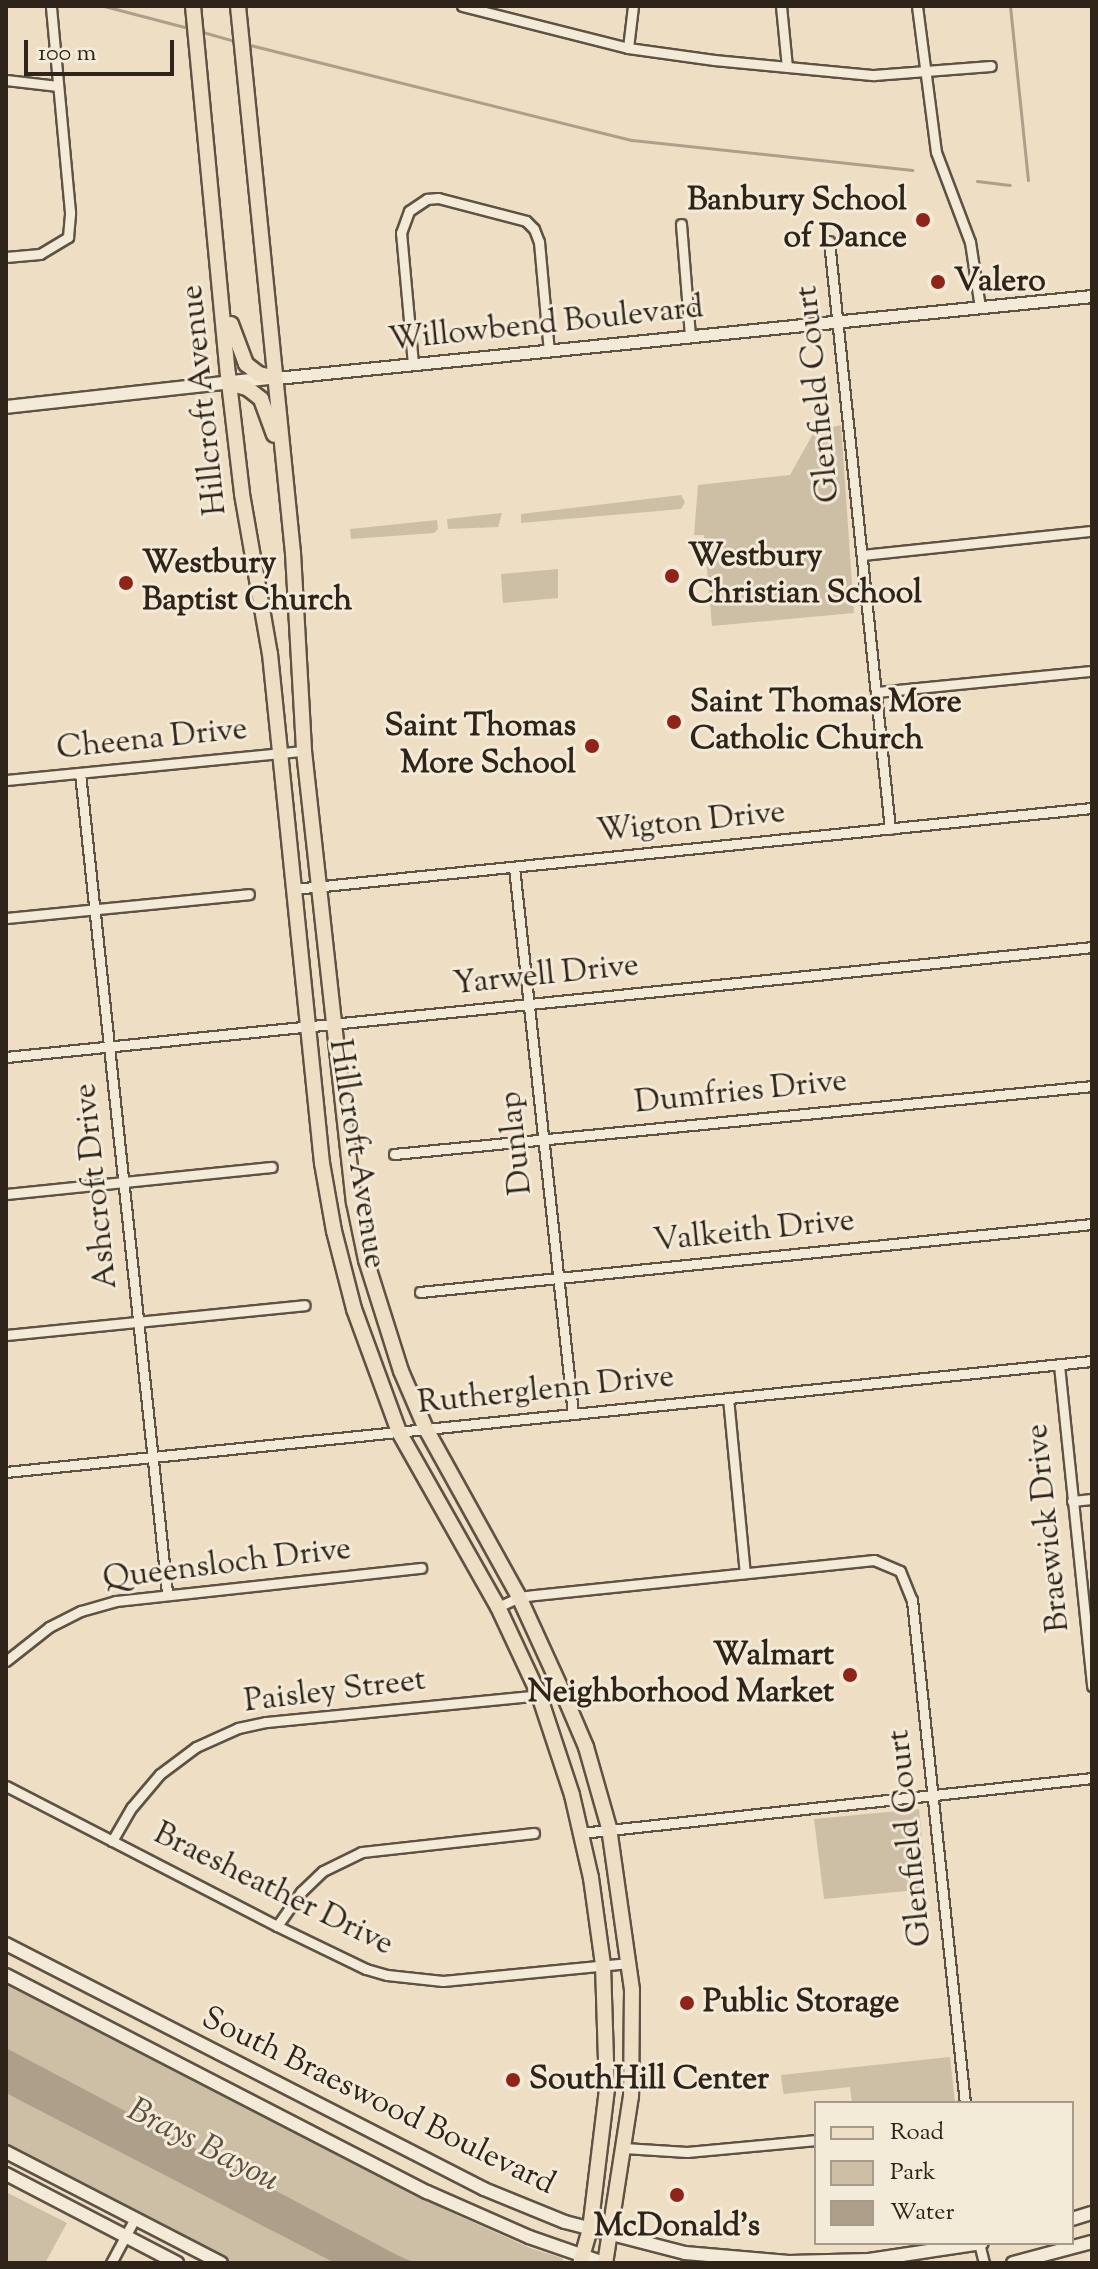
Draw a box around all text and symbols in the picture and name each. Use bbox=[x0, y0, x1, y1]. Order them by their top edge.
scale bar bbox=[28, 24, 178, 74]
text: 100 m bbox=[38, 37, 96, 71]
place label: Banbury School of Dance bbox=[687, 183, 907, 258]
marker: Banbury School of Dance bbox=[914, 211, 932, 229]
place label: Valero bbox=[954, 263, 1046, 301]
marker: Valero bbox=[929, 273, 947, 291]
street label: Hillcroft Avenue bbox=[174, 283, 236, 517]
street label: Glenfield Court bbox=[789, 284, 849, 504]
street label: Willowbend Boulevard bbox=[387, 289, 705, 361]
place label: Westbury Christian School bbox=[688, 539, 922, 614]
place label: Westbury Baptist Church bbox=[142, 546, 352, 621]
marker: Westbury Christian School bbox=[663, 567, 681, 585]
marker: Westbury Baptist Church bbox=[117, 574, 135, 592]
place label: Saint Thomas More Catholic Church bbox=[690, 685, 962, 760]
place label: Saint Thomas More School bbox=[384, 709, 576, 784]
street label: Cheena Drive bbox=[55, 711, 249, 769]
marker: Saint Thomas More Catholic Church bbox=[665, 713, 683, 731]
marker: Saint Thomas More School bbox=[583, 737, 601, 755]
street label: Wigton Drive bbox=[595, 794, 787, 852]
street label: Yarwell Drive bbox=[451, 947, 641, 1005]
street label: Hillcroft Avenue bbox=[319, 1037, 393, 1271]
street label: Dumfries Drive bbox=[633, 1063, 849, 1123]
street label: Ashcroft Drive bbox=[67, 1081, 127, 1291]
street label: Dunlap bbox=[492, 1089, 542, 1197]
street label: Valkeith Drive bbox=[651, 1202, 857, 1262]
street label: Rutherglenn Drive bbox=[416, 1358, 676, 1424]
street label: Braewick Drive bbox=[1019, 1422, 1079, 1634]
street label: Queensloch Drive bbox=[101, 1531, 353, 1599]
place label: Walmart Neighborhood Market bbox=[528, 1638, 834, 1713]
street label: Paisley Street bbox=[242, 1662, 428, 1722]
marker: Walmart Neighborhood Market bbox=[841, 1666, 859, 1684]
street label: Glenfield Court bbox=[881, 1728, 941, 1948]
street label: Braesheather Drive bbox=[147, 1815, 399, 1965]
place label: Public Storage bbox=[703, 1984, 899, 2022]
marker: Public Storage bbox=[678, 1994, 696, 2012]
street label: South Braeswood Boulevard bbox=[195, 2000, 561, 2204]
place label: SouthHill Center bbox=[529, 2061, 769, 2099]
marker: SouthHill Center bbox=[504, 2071, 522, 2089]
water label: Brays Bayou bbox=[120, 2090, 286, 2202]
legend bbox=[814, 2101, 1074, 2245]
text: Road bbox=[890, 2116, 944, 2150]
text: Park bbox=[890, 2156, 936, 2190]
marker: McDonald's bbox=[668, 2186, 686, 2204]
text: Water bbox=[890, 2196, 954, 2230]
place label: McDonald's bbox=[594, 2208, 760, 2246]

